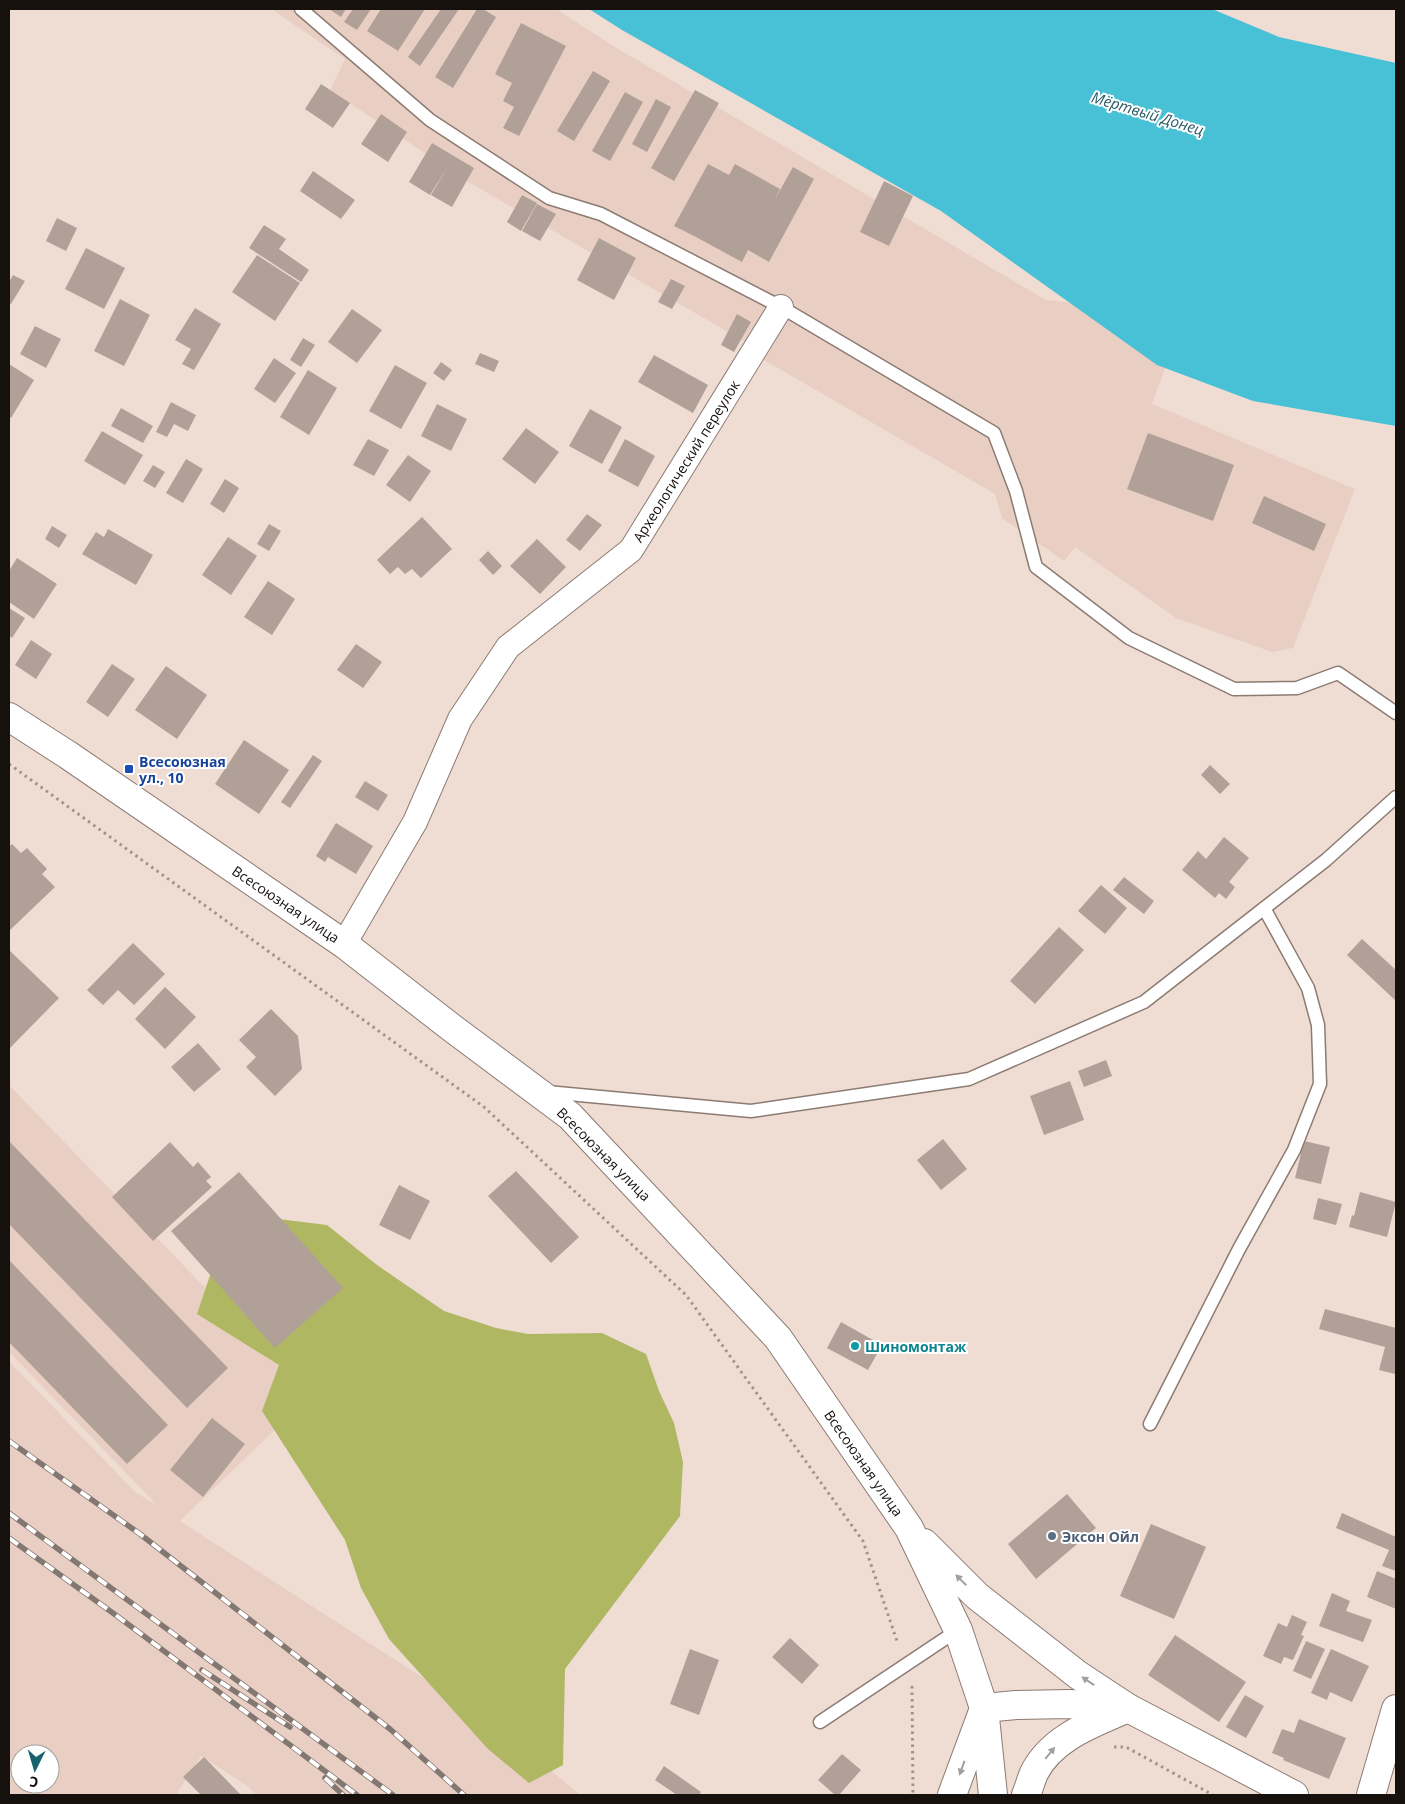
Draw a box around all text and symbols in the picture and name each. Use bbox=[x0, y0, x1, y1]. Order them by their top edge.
water label: Мёртвый Донец bbox=[1089, 86, 1207, 140]
street label: Археологический переулок bbox=[628, 376, 744, 546]
place label: Всесоюзная ул., 10 bbox=[139, 752, 226, 787]
marker: Всесоюзная ул., 10 bbox=[123, 763, 135, 775]
street label: Всесоюзная улица bbox=[229, 861, 343, 947]
street label: Всесоюзная улица bbox=[553, 1103, 655, 1205]
place label: Шиномонтаж bbox=[865, 1337, 967, 1356]
marker: Шиномонтаж bbox=[849, 1340, 861, 1352]
street label: Всесоюзная улица bbox=[820, 1406, 908, 1520]
place label: Эксон Ойл bbox=[1062, 1527, 1139, 1546]
marker: Эксон Ойл bbox=[1046, 1530, 1058, 1542]
one-way arrow bbox=[955, 1574, 967, 1586]
one-way arrow bbox=[1081, 1676, 1094, 1686]
north arrow bbox=[10, 1744, 60, 1794]
one-way arrow bbox=[1044, 1747, 1055, 1760]
one-way arrow bbox=[958, 1761, 966, 1776]
text: С bbox=[28, 1773, 39, 1792]

